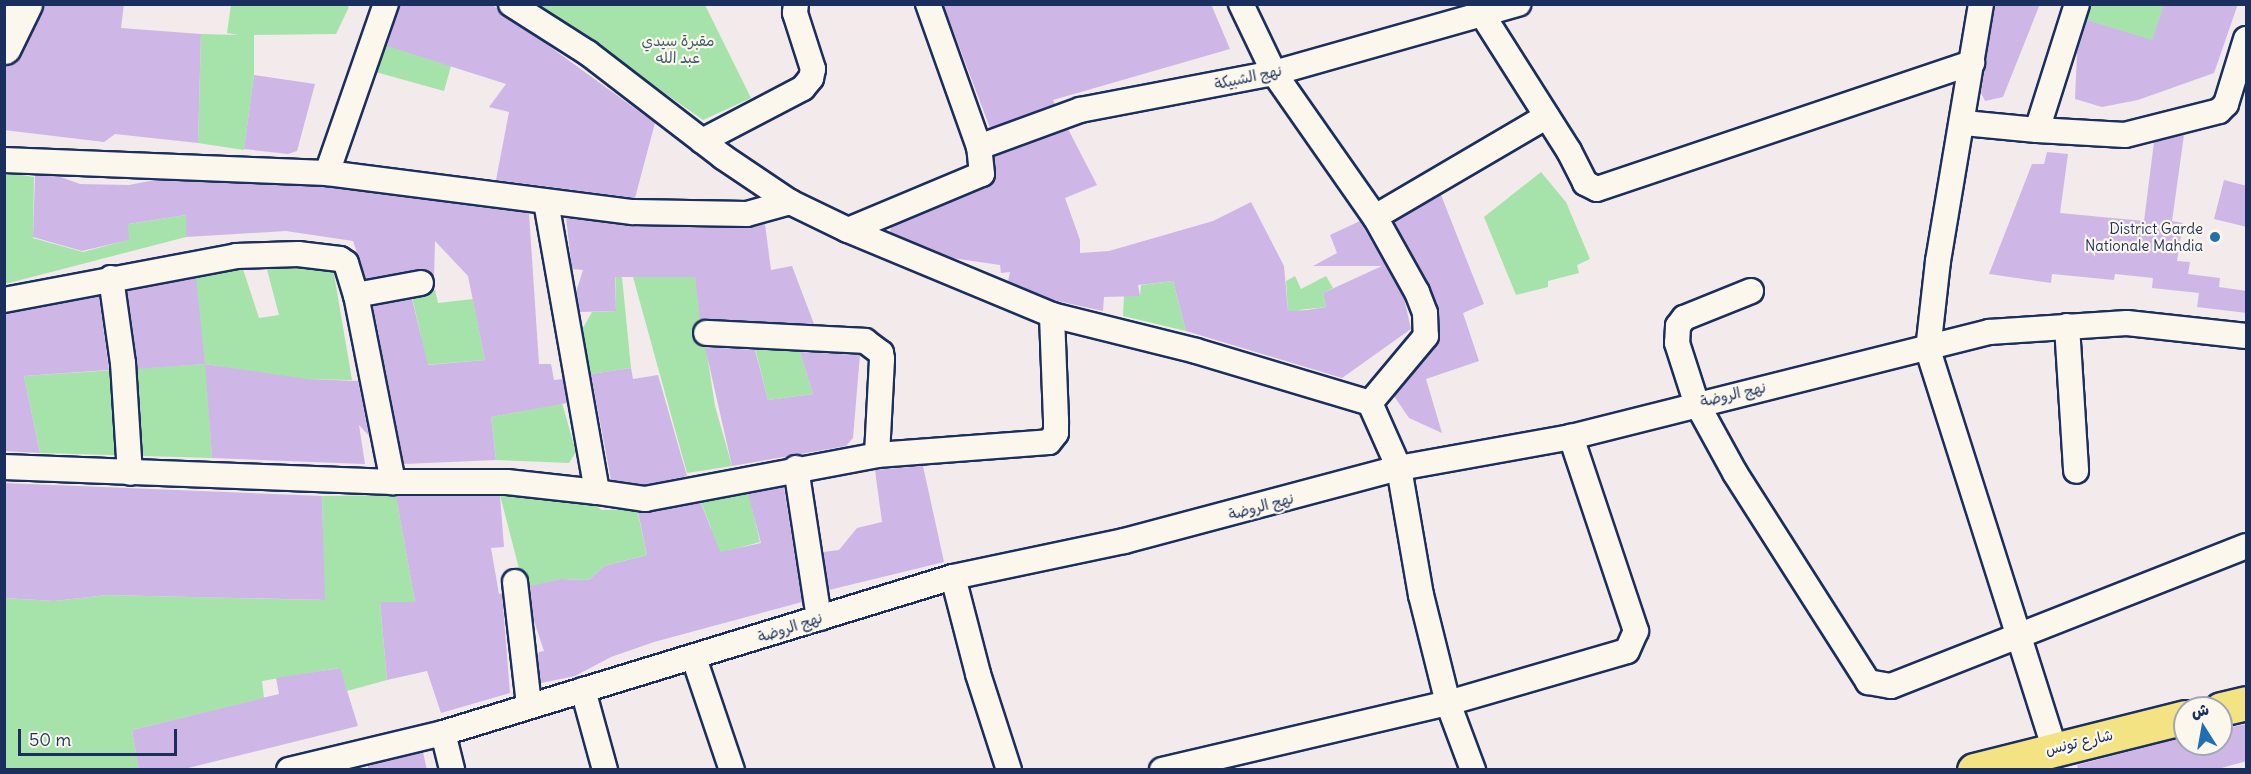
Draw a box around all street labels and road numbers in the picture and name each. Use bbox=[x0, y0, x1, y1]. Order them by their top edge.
street label: نهج الشبيكة bbox=[1213, 61, 1283, 93]
street label: نهج الروضة bbox=[1698, 378, 1768, 410]
street label: نهج الروضة bbox=[1226, 489, 1296, 523]
street label: نهج الروضة bbox=[755, 608, 825, 646]
street label: شارع تونس bbox=[2043, 725, 2115, 759]

